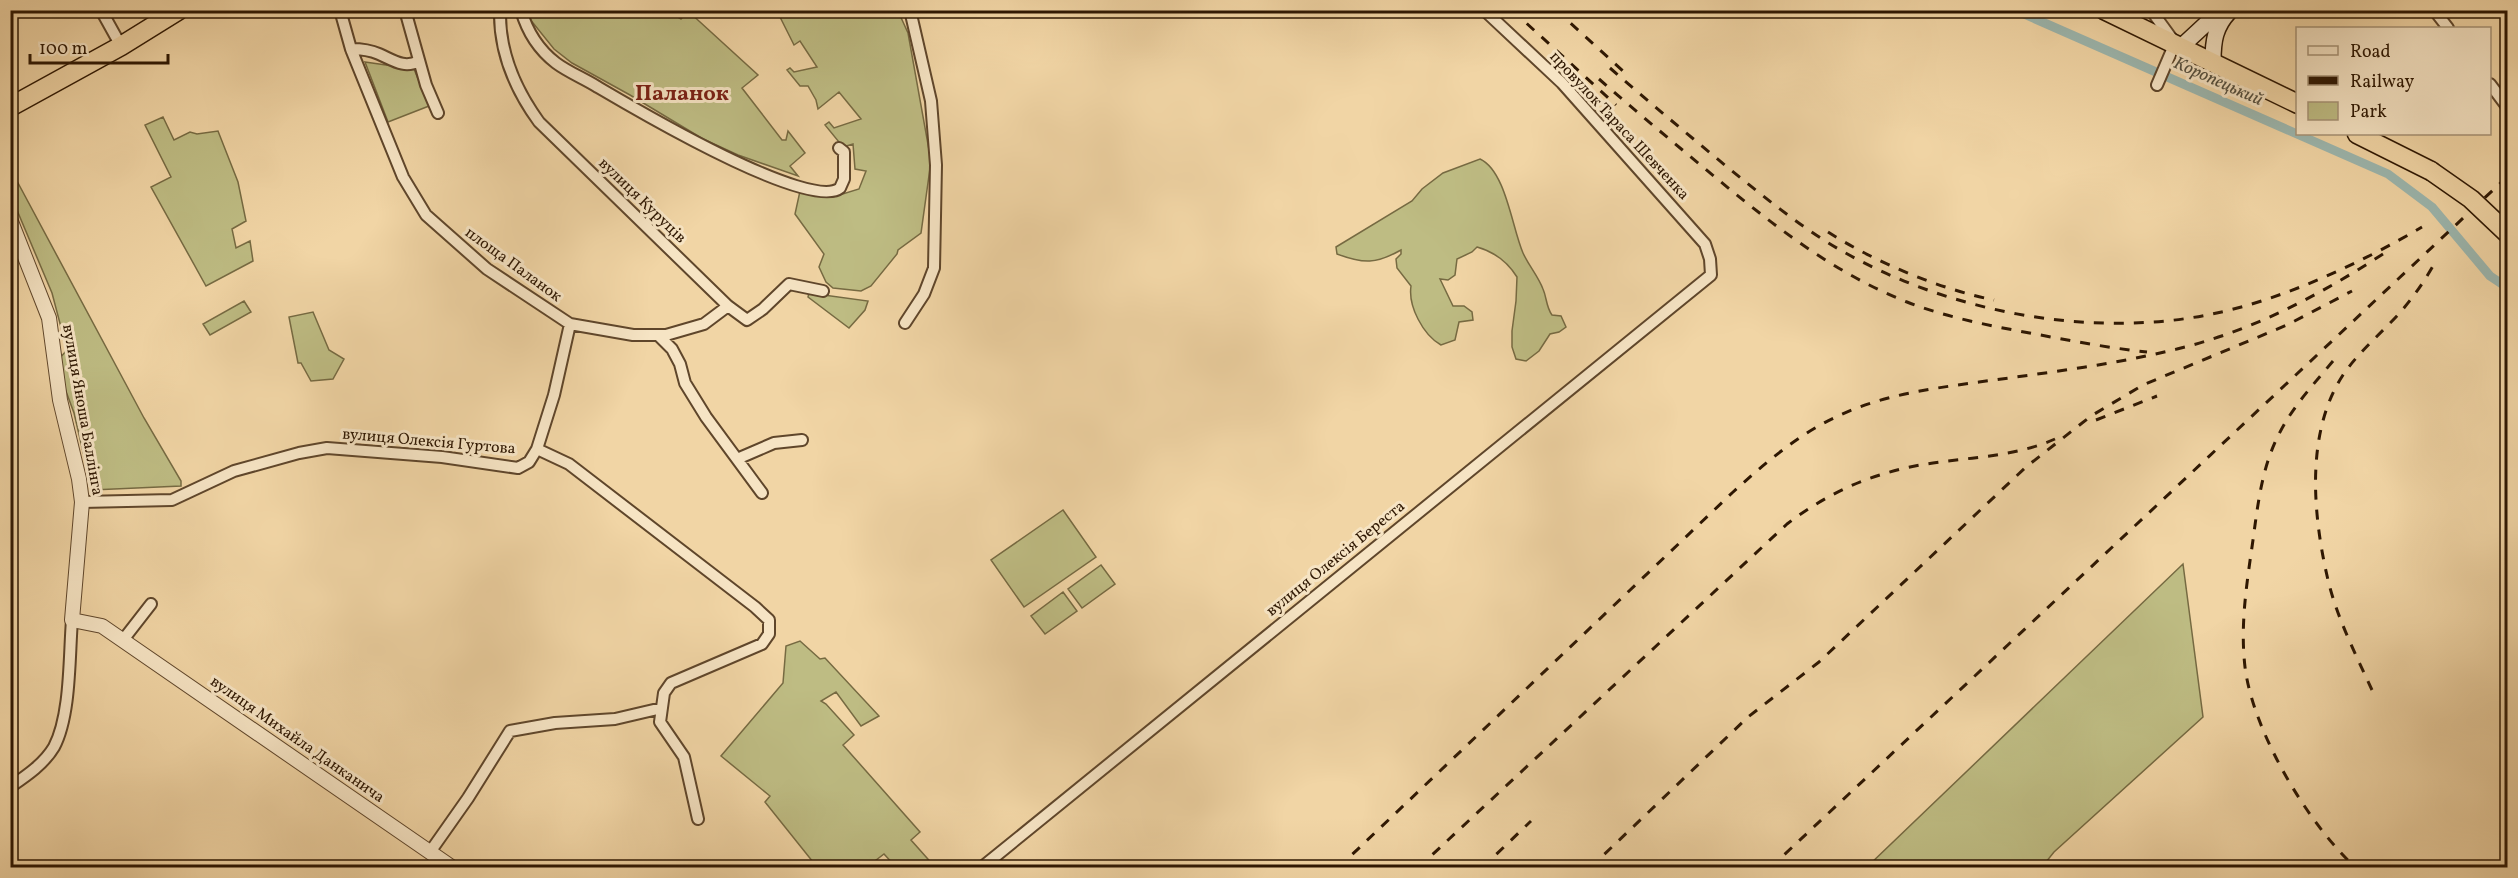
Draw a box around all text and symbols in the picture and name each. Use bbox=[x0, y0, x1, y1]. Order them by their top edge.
scale bar bbox=[30, 27, 168, 65]
legend bbox=[2296, 27, 2491, 135]
text: 100 m bbox=[39, 37, 88, 62]
text: Road bbox=[2350, 40, 2391, 65]
street label: провулок Тараса Шевченка bbox=[1544, 47, 1694, 205]
water label: Коропецький bbox=[2169, 51, 2267, 113]
text: Railway bbox=[2350, 70, 2414, 95]
district label: Паланок bbox=[635, 79, 729, 110]
text: Park bbox=[2350, 100, 2387, 125]
street label: вулиця Куруців bbox=[593, 153, 691, 249]
street label: площа Паланок bbox=[460, 222, 566, 308]
street label: вулиця Яноша Баллінга bbox=[56, 323, 108, 497]
street label: вулиця Олексія Гуртова bbox=[341, 423, 517, 461]
street label: вулиця Олексія Береста bbox=[1262, 496, 1410, 622]
street label: вулиця Михайла Данканича bbox=[205, 671, 389, 809]

